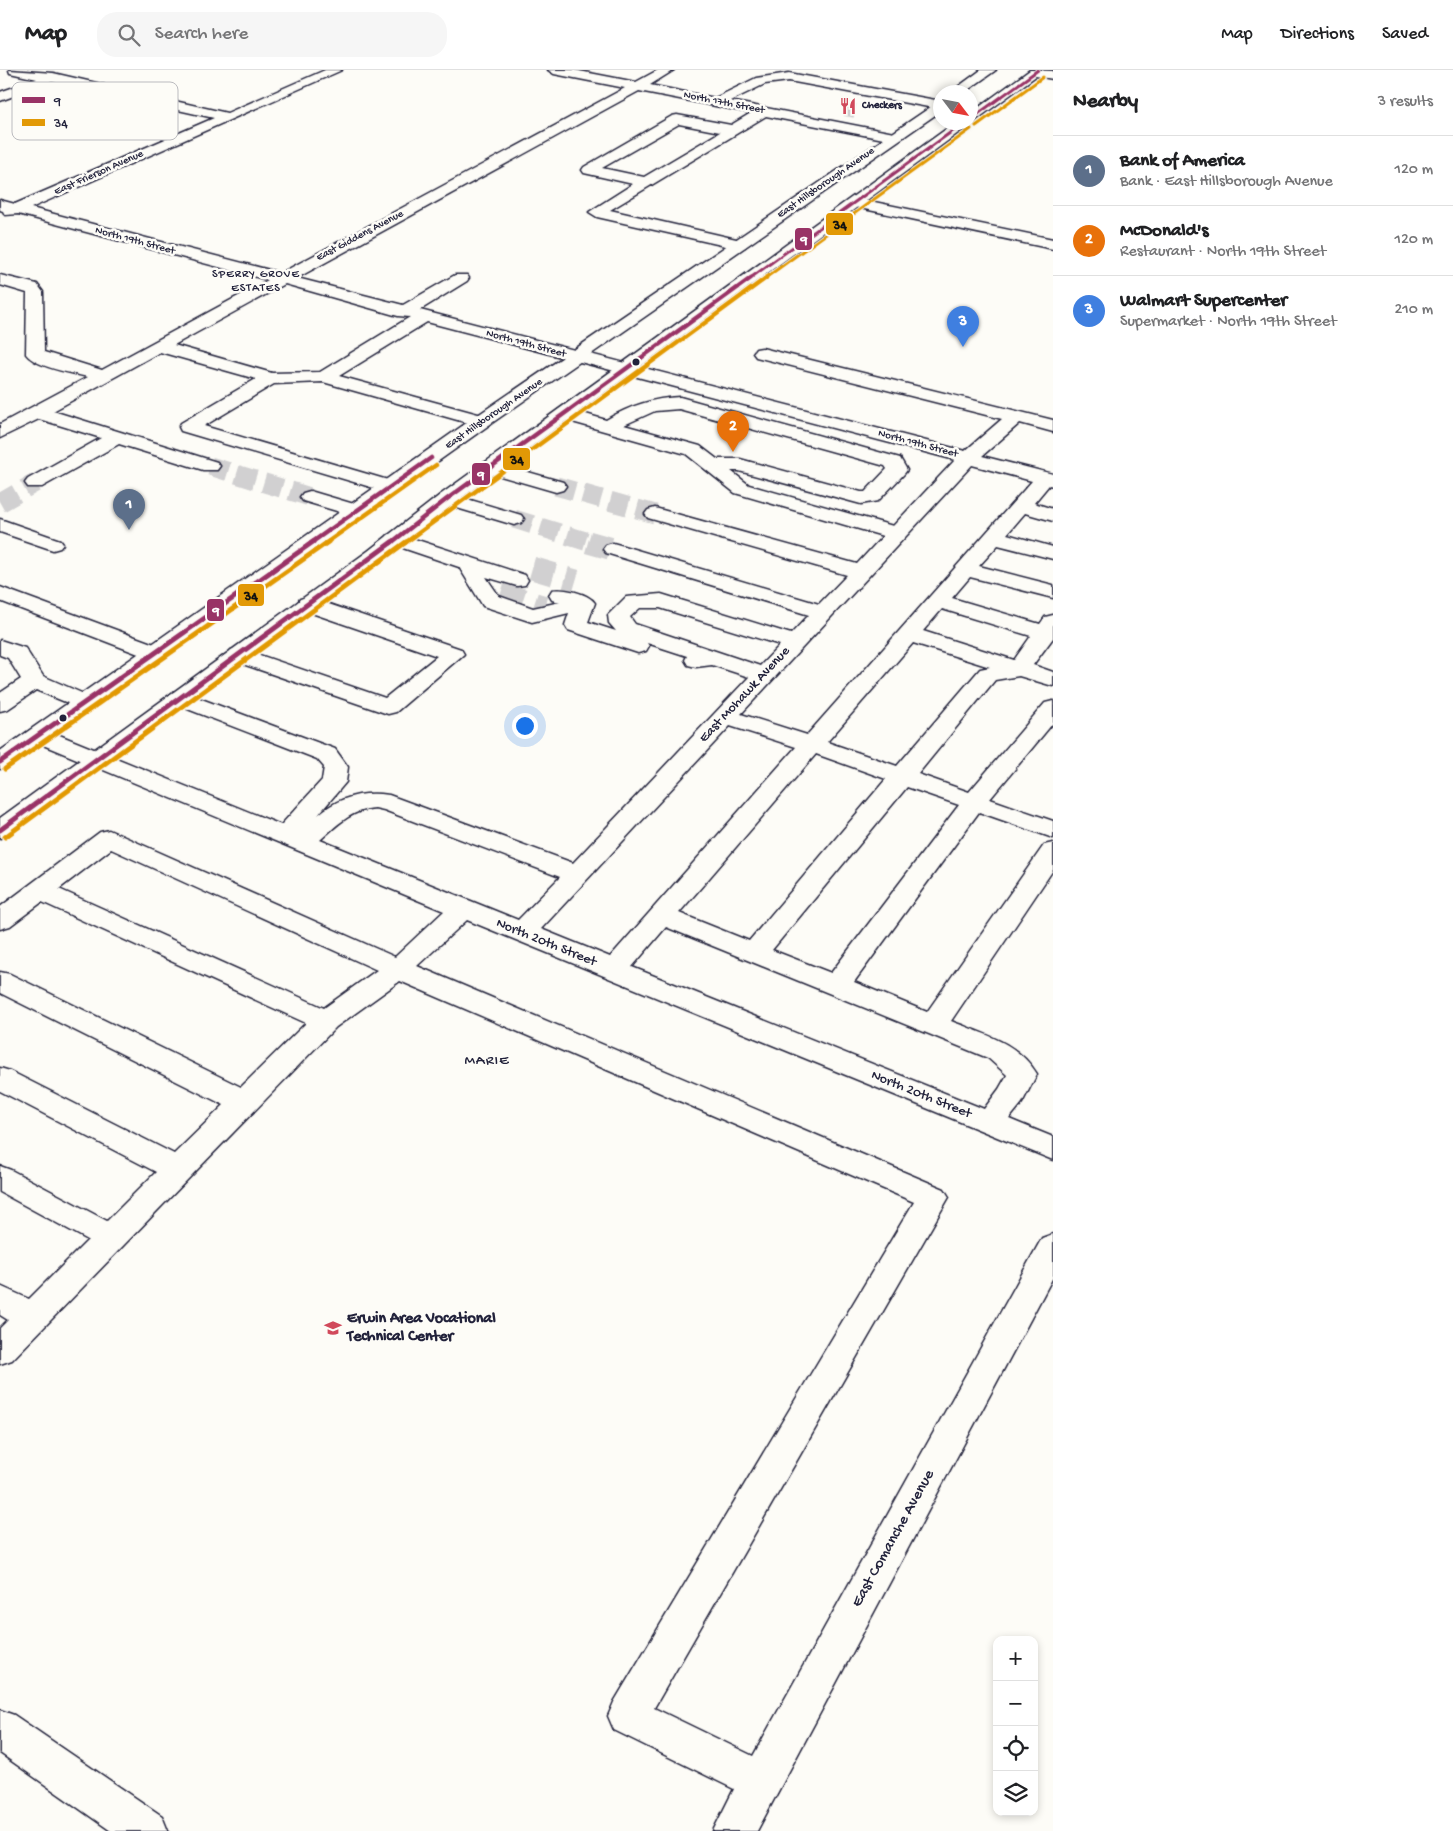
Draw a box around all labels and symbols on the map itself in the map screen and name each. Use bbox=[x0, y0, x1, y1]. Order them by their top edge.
legend bbox=[12, 82, 178, 140]
north arrow bbox=[933, 85, 978, 130]
street label: North 17th Street bbox=[682, 89, 767, 117]
text: 9 bbox=[53, 94, 61, 111]
restaurant icon: Checkers bbox=[838, 96, 858, 116]
place label: Checkers bbox=[861, 100, 903, 112]
text: 34 bbox=[53, 116, 68, 133]
street label: East Hillsborough Avenue bbox=[775, 145, 877, 221]
street label: East Frierson Avenue bbox=[53, 148, 146, 198]
street label: East Giddens Avenue bbox=[314, 208, 406, 264]
line badge: 34 bbox=[825, 212, 854, 236]
text: 34 bbox=[832, 218, 847, 235]
street label: North 19th Street bbox=[94, 225, 178, 258]
line badge: 9 bbox=[794, 227, 813, 251]
text: 9 bbox=[799, 233, 808, 250]
district label: SPERRY GROVE ESTATES bbox=[212, 268, 300, 296]
pin: 3 bbox=[947, 306, 979, 347]
street label: North 19th Street bbox=[485, 328, 569, 361]
unlabelled marker bbox=[631, 357, 641, 367]
street label: East Hillsborough Avenue bbox=[443, 376, 545, 452]
pin: 2 bbox=[717, 411, 749, 452]
street label: North 19th Street bbox=[877, 428, 961, 461]
line badge: 34 bbox=[502, 447, 531, 471]
text: 34 bbox=[509, 453, 524, 470]
line badge: 9 bbox=[471, 462, 491, 486]
text: 9 bbox=[476, 468, 485, 485]
pin: 1 bbox=[113, 489, 145, 530]
line badge: 34 bbox=[237, 583, 265, 607]
text: 34 bbox=[243, 589, 258, 606]
line badge: 9 bbox=[206, 598, 225, 622]
text: 9 bbox=[211, 604, 220, 621]
street label: East Mohawk Avenue bbox=[696, 643, 795, 747]
unlabelled marker bbox=[58, 713, 68, 723]
your location bbox=[512, 713, 538, 739]
street label: North 20th Street bbox=[493, 915, 600, 971]
district label: MARIE bbox=[464, 1052, 510, 1070]
street label: North 20th Street bbox=[868, 1067, 975, 1123]
place label: Erwin Area Vocational Technical Center bbox=[345, 1310, 496, 1347]
school or university icon: Erwin Area Vocational Technical Center bbox=[323, 1318, 343, 1338]
street label: East Comanche Avenue bbox=[848, 1466, 940, 1611]

